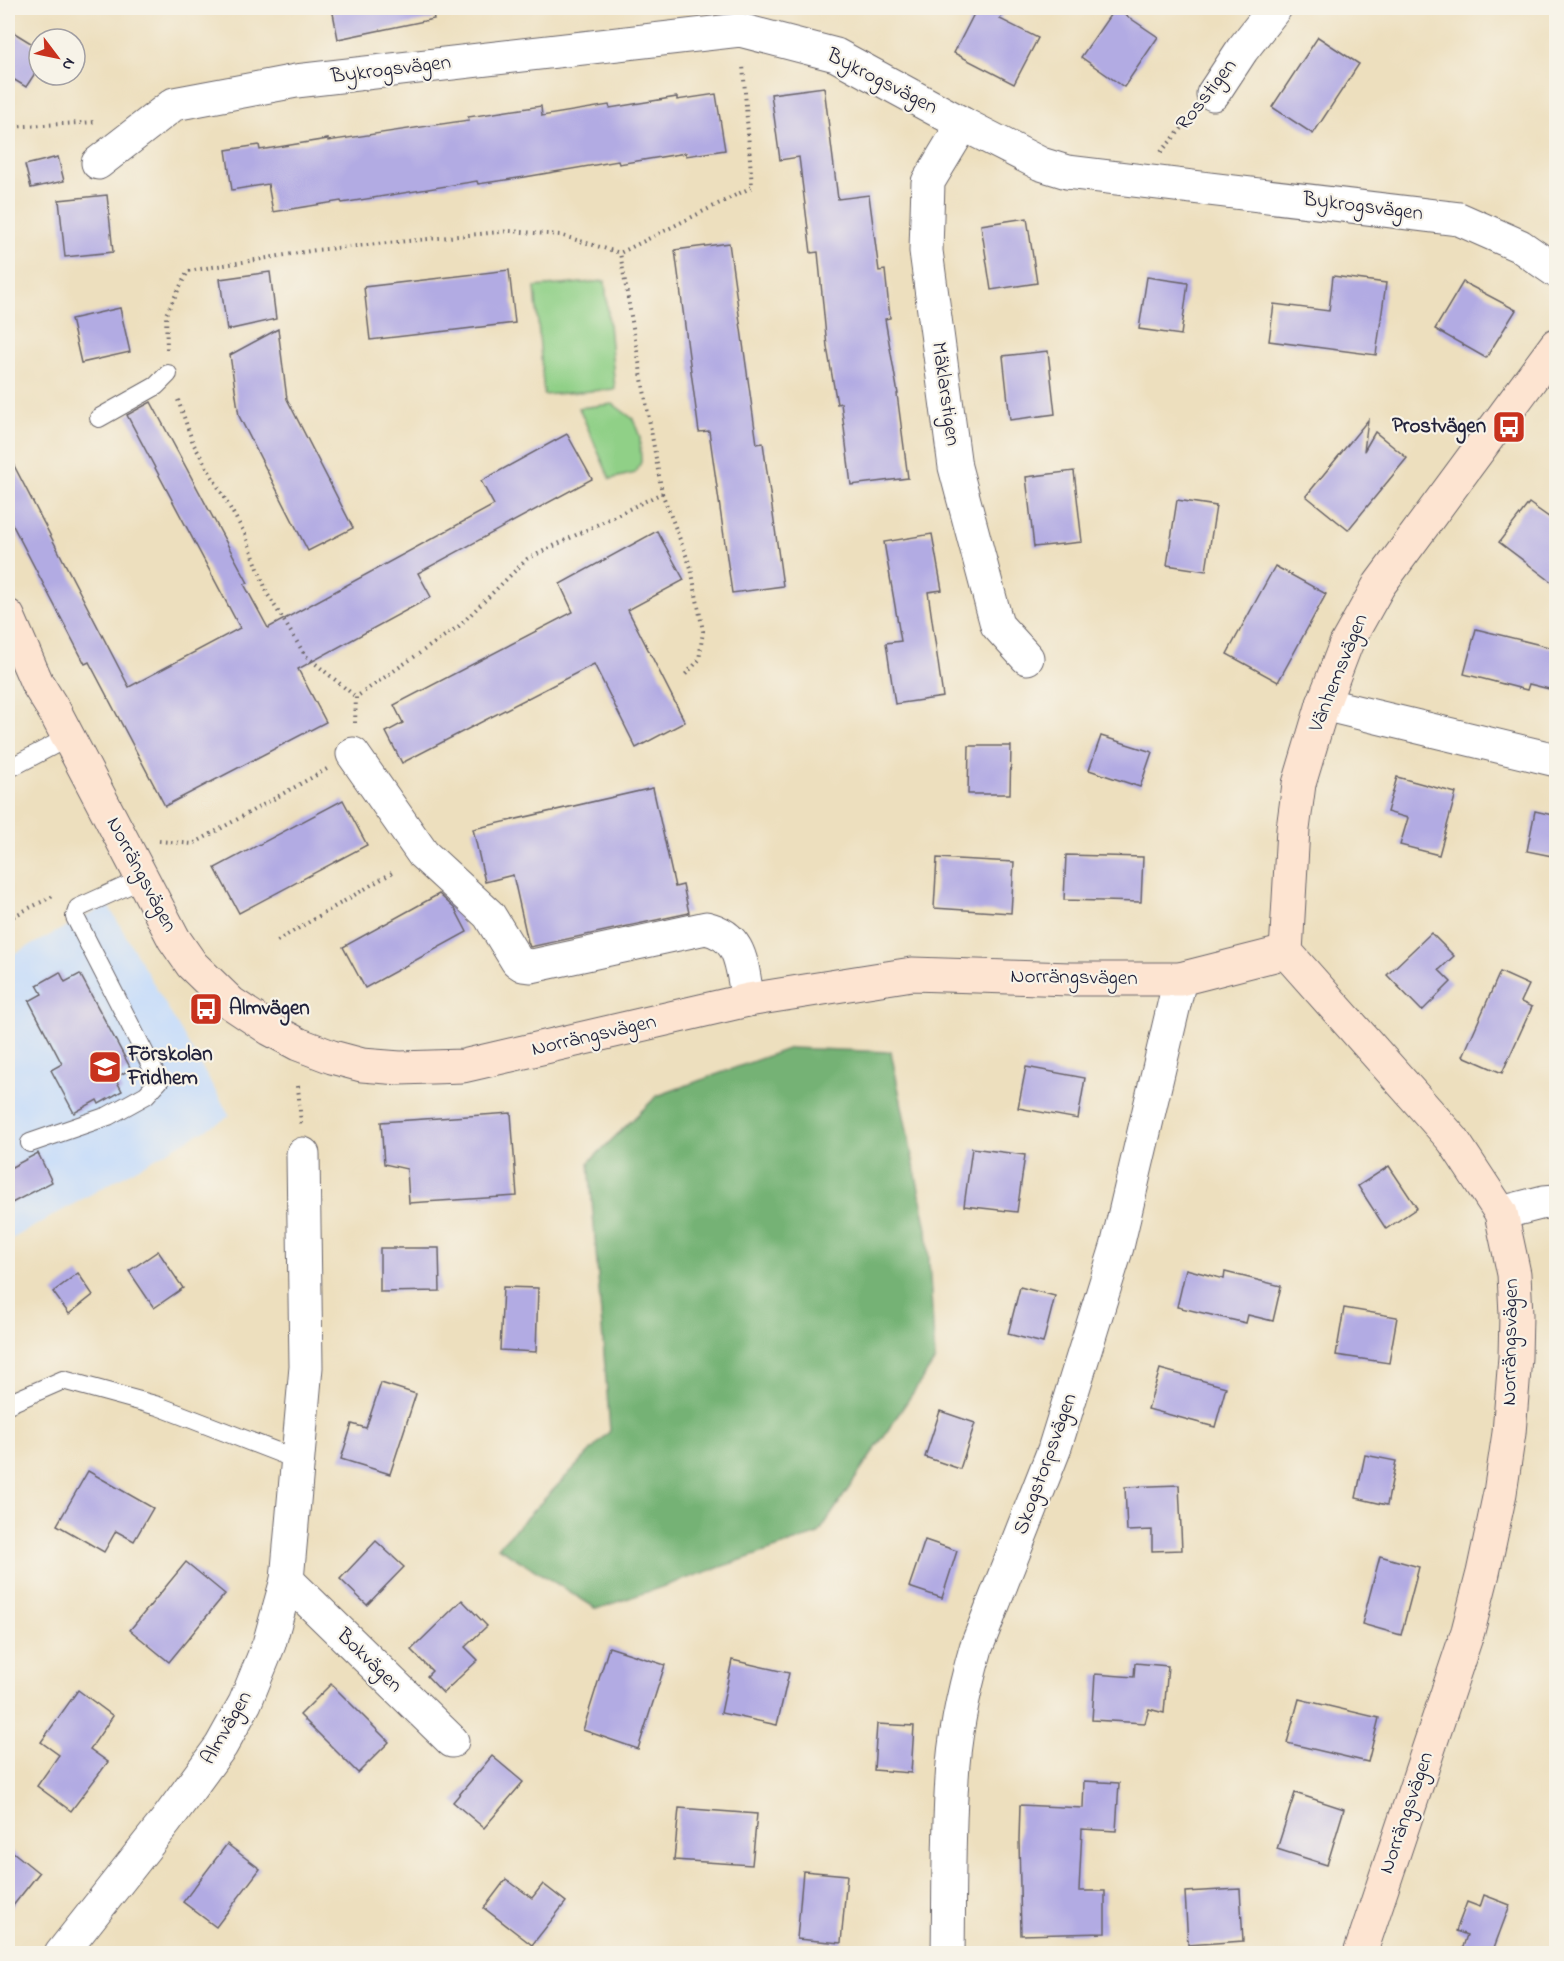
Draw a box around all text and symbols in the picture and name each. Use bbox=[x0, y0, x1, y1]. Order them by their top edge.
north arrow bbox=[27, 27, 87, 87]
street label: Bykrogsvägen bbox=[820, 41, 943, 125]
street label: Bykrogsvägen bbox=[328, 48, 453, 94]
text: N bbox=[55, 53, 81, 75]
street label: Rosstigen bbox=[1169, 53, 1246, 139]
street label: Bykrogsvägen bbox=[1300, 185, 1425, 231]
street label: Mäklarstigen bbox=[921, 340, 967, 448]
bus stop icon: Prostvägen bbox=[1491, 409, 1527, 445]
place label: Prostvägen bbox=[1392, 412, 1486, 444]
street label: Vänhemsvägen bbox=[1301, 609, 1378, 738]
street label: Norrängsvägen bbox=[96, 812, 184, 939]
street label: Norrängsvägen bbox=[1010, 962, 1138, 996]
bus stop icon: Almvägen bbox=[188, 991, 224, 1027]
place label: Almvägen bbox=[229, 994, 310, 1026]
street label: Norrängsvägen bbox=[529, 1007, 660, 1067]
place label: Förskolan Fridhem bbox=[127, 1040, 213, 1094]
school or university icon: Förskolan Fridhem bbox=[87, 1049, 123, 1085]
street label: Norrängsvägen bbox=[1495, 1278, 1529, 1406]
street label: Skogstorpsvägen bbox=[1007, 1389, 1087, 1539]
street label: Bokvägen bbox=[327, 1621, 409, 1702]
street label: Almvägen bbox=[194, 1686, 262, 1771]
street label: Norrängsvägen bbox=[1372, 1748, 1444, 1879]

